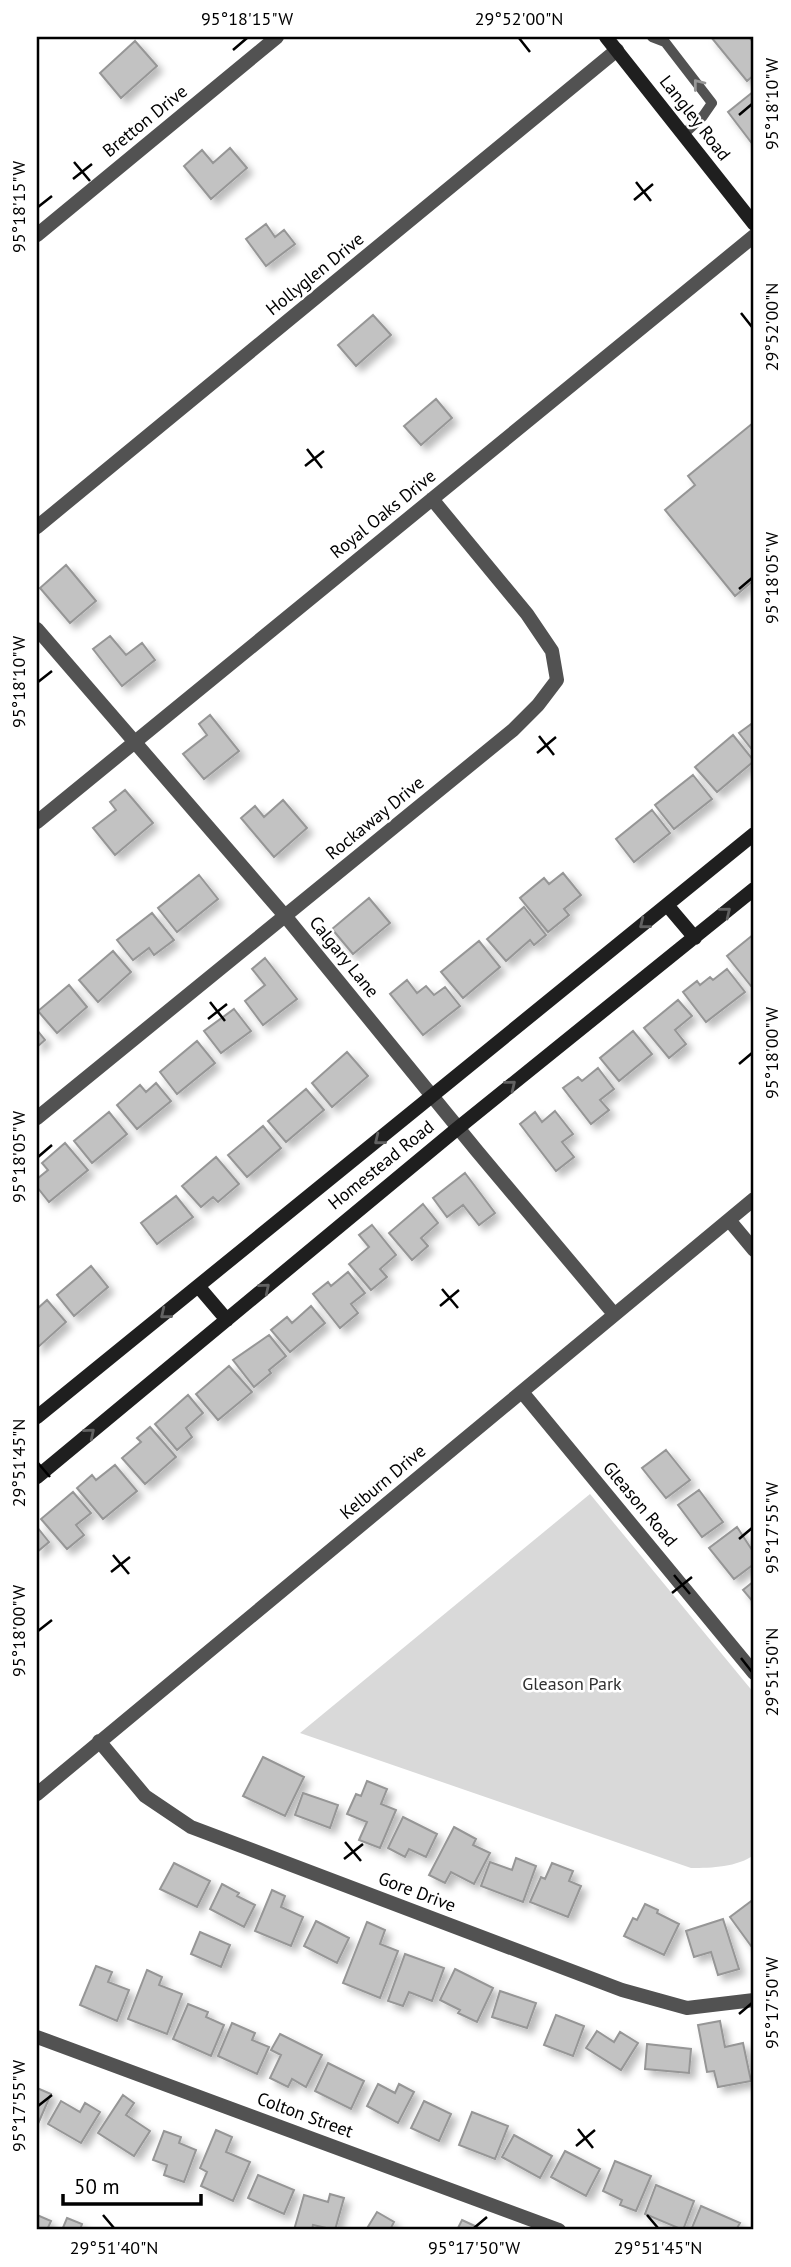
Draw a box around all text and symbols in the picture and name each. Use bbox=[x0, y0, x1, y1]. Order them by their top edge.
text: 95°18'15"W bbox=[201, 7, 293, 30]
text: 29°52'00"N bbox=[475, 7, 563, 30]
text: 95°18'10"W bbox=[760, 58, 783, 150]
street label: Langley Road bbox=[655, 70, 736, 165]
street label: Bretton Drive bbox=[98, 79, 192, 162]
one-way arrow bbox=[693, 79, 706, 92]
text: 95°18'15"W bbox=[7, 161, 30, 253]
street label: Hollyglen Drive bbox=[261, 227, 368, 320]
text: 29°52'00"N bbox=[760, 283, 783, 371]
street label: Royal Oaks Drive bbox=[325, 464, 440, 563]
text: 95°18'05"W bbox=[760, 532, 783, 624]
text: 95°18'10"W bbox=[7, 636, 30, 728]
street label: Rockaway Drive bbox=[321, 771, 429, 864]
one-way arrow bbox=[718, 908, 731, 920]
street label: Calgary Lane bbox=[305, 911, 384, 1002]
one-way arrow bbox=[640, 915, 652, 928]
text: 95°18'00"W bbox=[760, 1007, 783, 1099]
one-way arrow bbox=[502, 1081, 515, 1093]
text: 95°18'05"W bbox=[7, 1111, 30, 1203]
street label: Homestead Road bbox=[323, 1115, 438, 1214]
one-way arrow bbox=[375, 1131, 387, 1144]
one-way arrow bbox=[256, 1284, 269, 1296]
one-way arrow bbox=[160, 1305, 172, 1318]
text: 29°51'45"N bbox=[7, 1419, 30, 1507]
one-way arrow bbox=[82, 1429, 94, 1442]
street label: Kelburn Drive bbox=[335, 1439, 430, 1524]
street label: Gleason Road bbox=[598, 1456, 683, 1551]
text: 95°17'55"W bbox=[760, 1482, 783, 1574]
text: 95°18'00"W bbox=[7, 1585, 30, 1677]
text: 29°51'50"N bbox=[760, 1628, 783, 1716]
park label: Gleason Park bbox=[522, 1672, 622, 1695]
street label: Gore Drive bbox=[375, 1866, 459, 1917]
text: 95°17'50"W bbox=[760, 1957, 783, 2049]
text: 95°17'55"W bbox=[7, 2060, 30, 2152]
street label: Colton Street bbox=[254, 2086, 356, 2143]
scale bar bbox=[63, 2162, 201, 2206]
text: 50 m bbox=[74, 2173, 120, 2200]
text: 29°51'40"N bbox=[70, 2236, 158, 2259]
text: 95°17'50"W bbox=[428, 2236, 520, 2259]
text: 29°51'45"N bbox=[614, 2236, 702, 2259]

